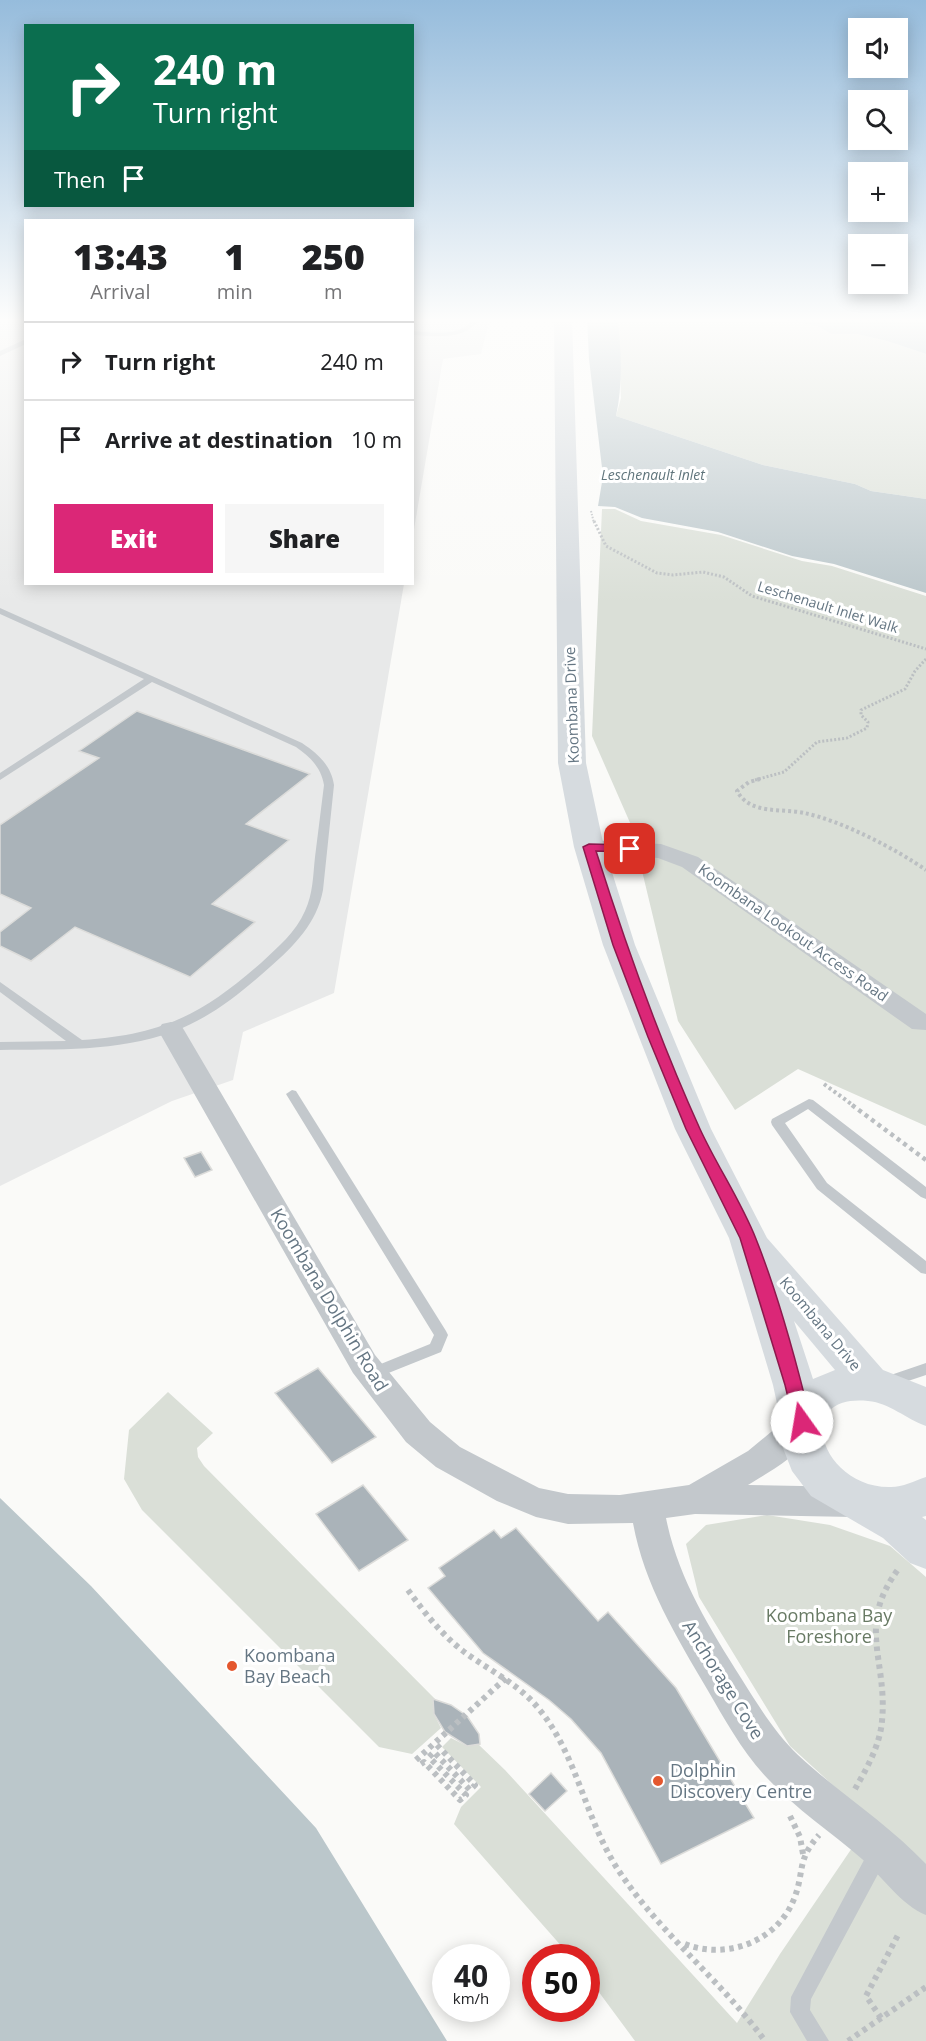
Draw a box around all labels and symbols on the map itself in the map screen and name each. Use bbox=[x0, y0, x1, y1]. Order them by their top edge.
water label: Leschenault Inlet bbox=[601, 465, 706, 484]
street label: Leschenault Inlet Walk bbox=[755, 576, 901, 637]
street label: Koombana Drive bbox=[559, 646, 583, 764]
pin bbox=[604, 823, 655, 874]
street label: Koombana Lookout Access Road bbox=[695, 859, 893, 1006]
street label: Koombana Dolphin Road bbox=[266, 1203, 394, 1396]
street label: Koombana Drive bbox=[776, 1272, 866, 1375]
position arrow bbox=[770, 1390, 834, 1454]
park label: Koombana Bay Foreshore bbox=[766, 1603, 893, 1648]
street label: Anchorage Cove bbox=[678, 1615, 770, 1744]
place label: Koombana Bay Beach bbox=[244, 1643, 335, 1688]
marker: Koombana Bay Beach bbox=[225, 1659, 239, 1673]
place label: Dolphin Discovery Centre bbox=[670, 1758, 812, 1803]
marker: Dolphin Discovery Centre bbox=[651, 1774, 665, 1788]
speed limit sign: 50 bbox=[522, 1944, 600, 2022]

